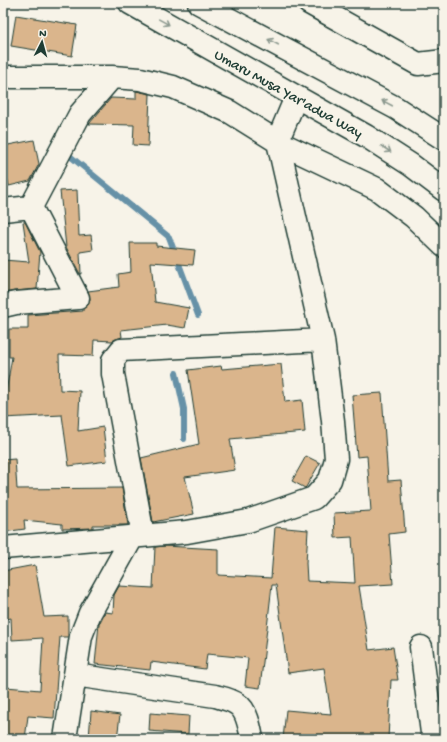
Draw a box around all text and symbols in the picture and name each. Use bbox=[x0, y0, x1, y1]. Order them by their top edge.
one-way arrow bbox=[158, 18, 170, 26]
north arrow bbox=[22, 22, 62, 62]
text: N bbox=[39, 28, 47, 40]
one-way arrow bbox=[267, 38, 279, 46]
street label: Umaru Musa Yar'adua Way bbox=[211, 46, 366, 143]
one-way arrow bbox=[382, 99, 394, 107]
one-way arrow bbox=[380, 145, 392, 153]

